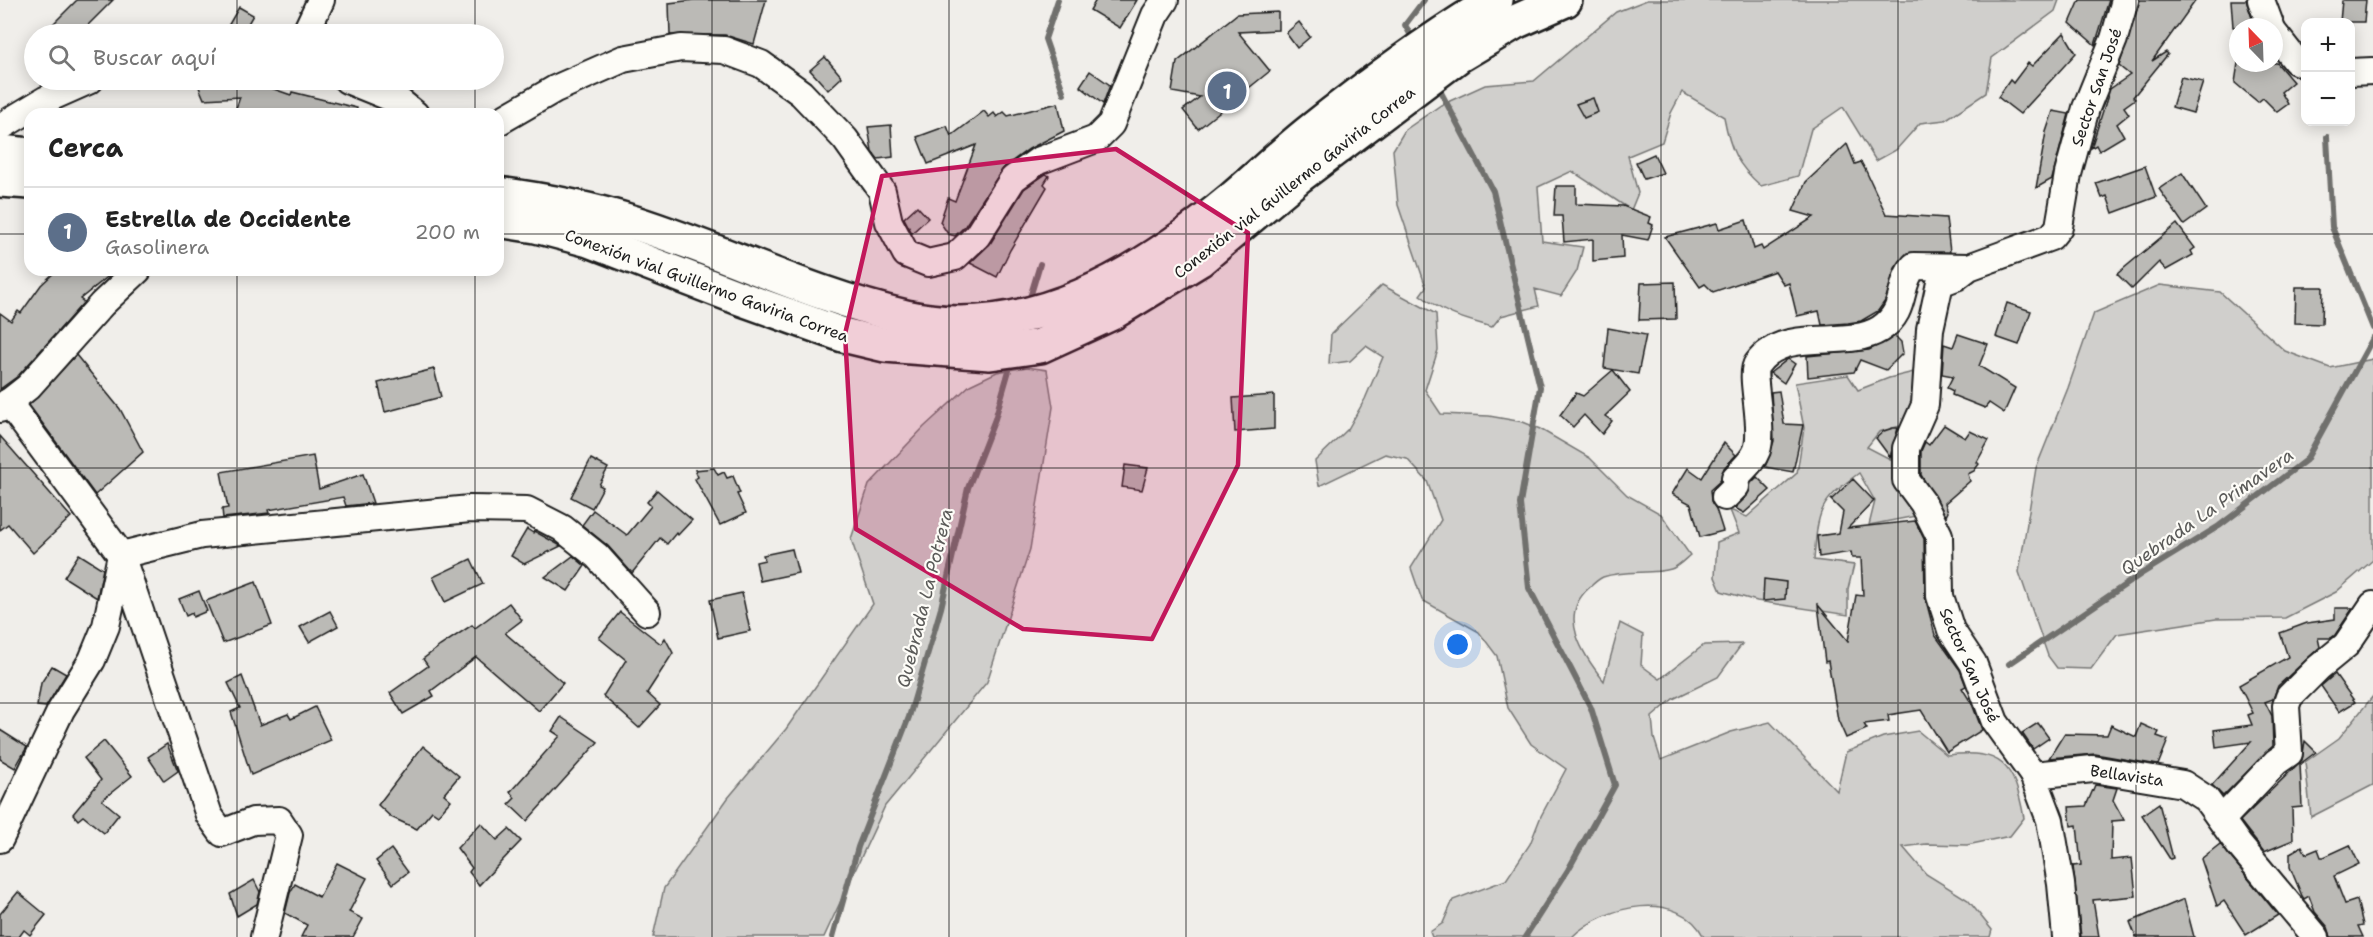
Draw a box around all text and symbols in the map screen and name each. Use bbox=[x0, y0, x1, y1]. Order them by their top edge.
north arrow bbox=[2229, 18, 2283, 72]
map controls bbox=[2301, 18, 2355, 126]
button: + bbox=[2301, 18, 2355, 72]
search box bbox=[24, 24, 504, 90]
street label: Sector San José bbox=[2066, 25, 2127, 149]
icon: search bbox=[45, 41, 78, 74]
text: Buscar aquí bbox=[93, 43, 216, 72]
pin: 1 bbox=[1208, 68, 1246, 113]
button: − bbox=[2301, 72, 2355, 126]
street label: Conexión vial Guillermo Gaviria Correa bbox=[1169, 82, 1419, 283]
text: Cerca bbox=[48, 130, 123, 165]
text: Estrella de Occidente bbox=[105, 205, 351, 234]
text: 1 bbox=[63, 219, 72, 245]
text: 200 m bbox=[415, 219, 480, 245]
street label: Conexión vial Guillermo Gaviria Correa bbox=[562, 224, 852, 347]
text: Gasolinera bbox=[105, 234, 209, 260]
water label: Quebrada La Primavera bbox=[2116, 443, 2298, 581]
water label: Quebrada La Potrera bbox=[891, 506, 959, 690]
street label: Sector San José bbox=[1935, 604, 2004, 726]
your location bbox=[1443, 630, 1472, 659]
street label: Bellavista bbox=[2089, 760, 2165, 791]

